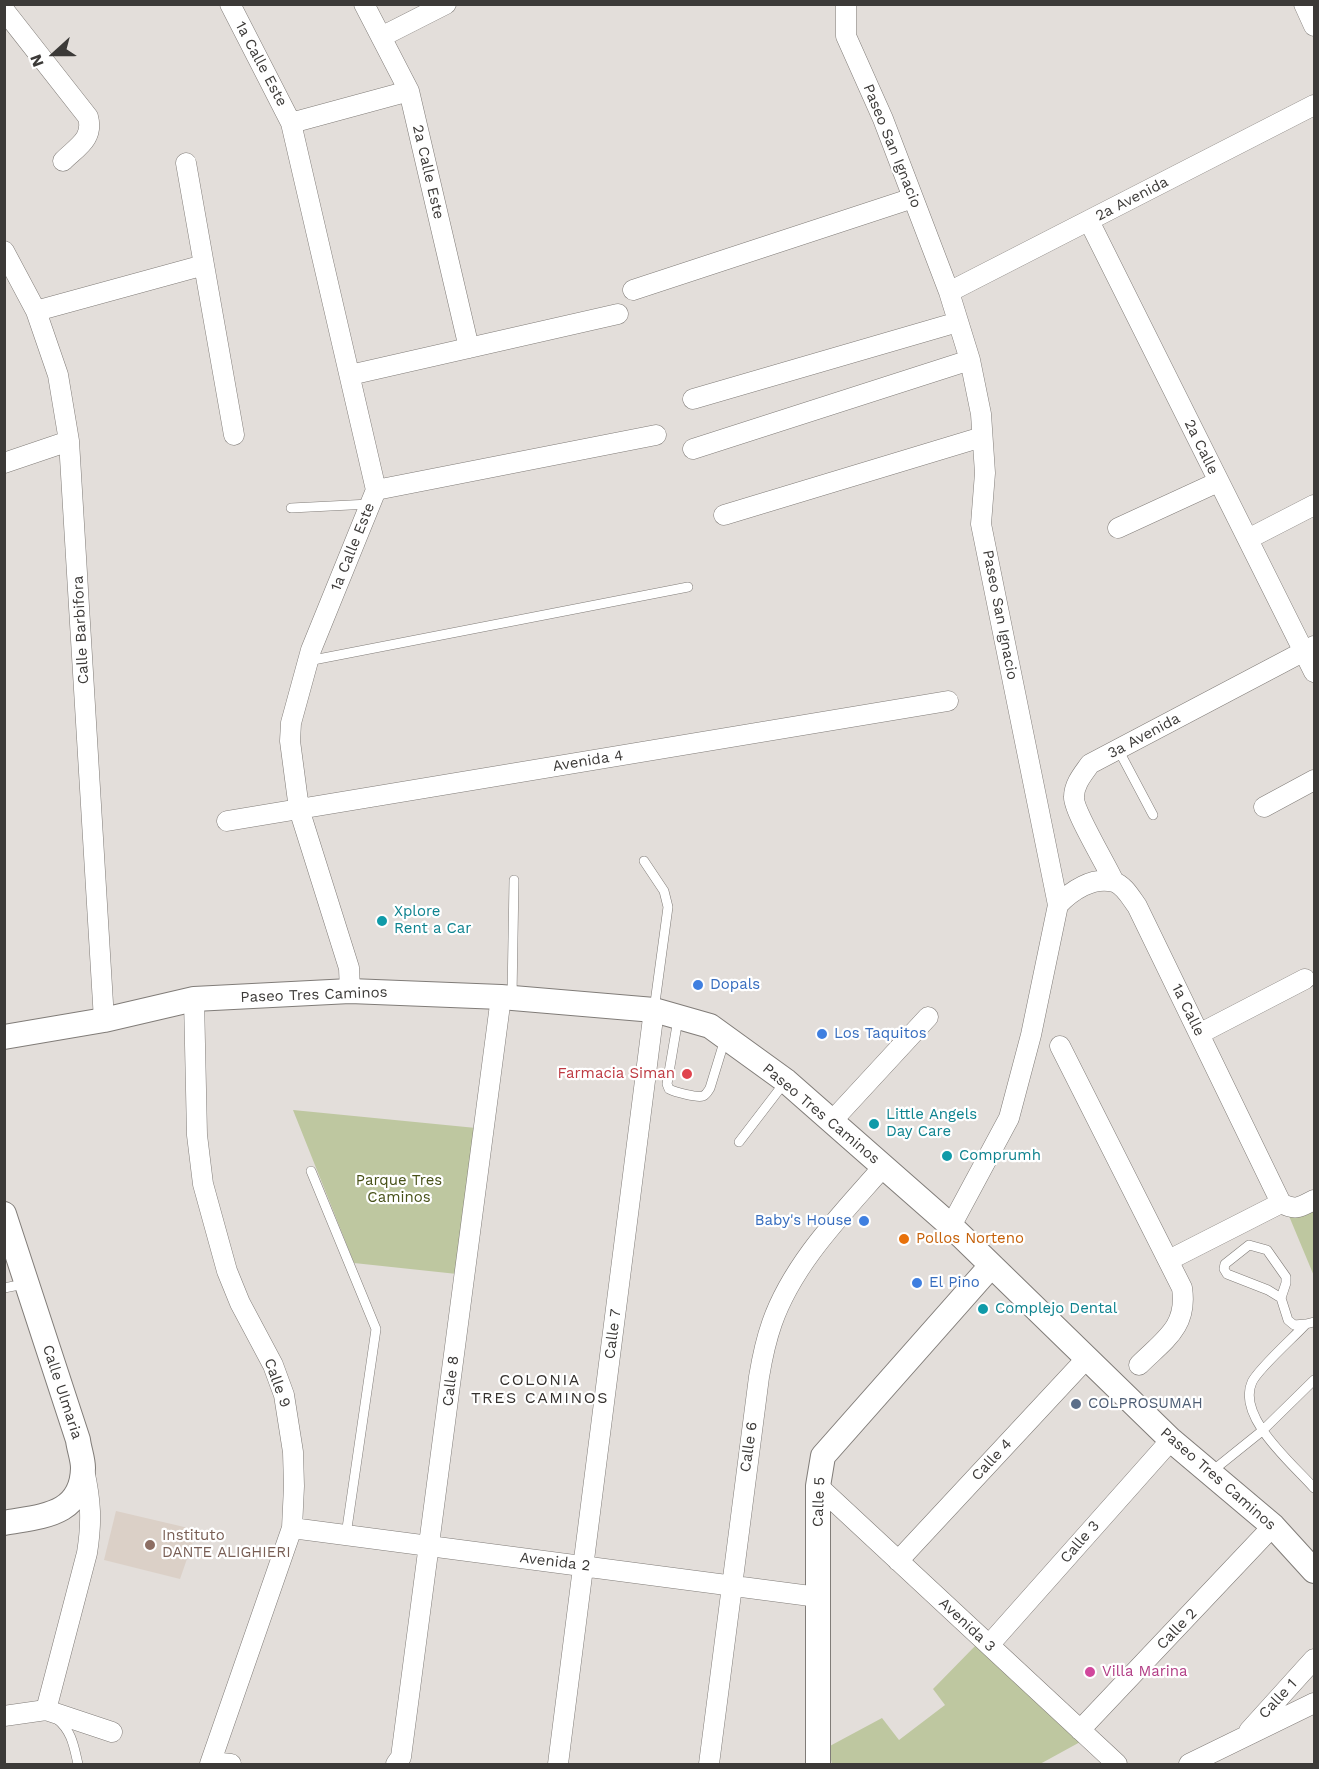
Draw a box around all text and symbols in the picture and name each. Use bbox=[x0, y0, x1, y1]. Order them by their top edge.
street label: 1a Calle Este bbox=[231, 18, 291, 110]
north arrow bbox=[24, 24, 84, 84]
text: N bbox=[26, 52, 48, 70]
street label: Paseo San Ignacio bbox=[859, 81, 925, 211]
street label: 2a Calle Este bbox=[408, 123, 448, 221]
street label: 2a Avenida bbox=[1093, 173, 1171, 225]
street label: 2a Calle bbox=[1180, 417, 1222, 477]
street label: 1a Calle Este bbox=[327, 500, 379, 594]
street label: Paseo San Ignacio bbox=[979, 548, 1021, 682]
street label: Calle Barbifora bbox=[69, 575, 93, 685]
street label: 3a Avenida bbox=[1105, 709, 1183, 763]
street label: Avenida 4 bbox=[551, 747, 625, 775]
place label: Xplore Rent a Car bbox=[394, 903, 471, 938]
marker: Xplore Rent a Car bbox=[375, 914, 389, 928]
place label: Dopals bbox=[710, 976, 760, 994]
marker: Dopals bbox=[691, 978, 705, 992]
street label: 1a Calle bbox=[1168, 981, 1208, 1039]
street label: Paseo Tres Caminos bbox=[240, 983, 388, 1007]
place label: Los Taquitos bbox=[834, 1025, 927, 1043]
marker: Los Taquitos bbox=[815, 1027, 829, 1041]
street label: Paseo Tres Caminos bbox=[759, 1060, 883, 1168]
place label: Farmacia Siman bbox=[558, 1065, 675, 1083]
marker: Farmacia Siman bbox=[680, 1067, 694, 1081]
place label: Little Angels Day Care bbox=[886, 1106, 977, 1141]
marker: Little Angels Day Care bbox=[867, 1117, 881, 1131]
place label: Comprumh bbox=[959, 1147, 1041, 1165]
marker: Comprumh bbox=[940, 1149, 954, 1163]
park label: Parque Tres Caminos bbox=[356, 1172, 442, 1207]
place label: Baby's House bbox=[755, 1212, 852, 1230]
marker: Baby's House bbox=[857, 1214, 871, 1228]
place label: Pollos Norteno bbox=[916, 1230, 1024, 1248]
marker: Pollos Norteno bbox=[897, 1232, 911, 1246]
place label: El Pino bbox=[929, 1274, 980, 1292]
marker: El Pino bbox=[910, 1276, 924, 1290]
place label: Complejo Dental bbox=[995, 1300, 1117, 1318]
marker: Complejo Dental bbox=[976, 1302, 990, 1316]
street label: Calle 7 bbox=[601, 1308, 625, 1360]
street label: Calle Ulmaria bbox=[38, 1343, 86, 1441]
street label: Calle 8 bbox=[439, 1355, 463, 1407]
street label: Calle 9 bbox=[260, 1356, 294, 1410]
district label: COLONIA TRES CAMINOS bbox=[471, 1370, 609, 1408]
place label: COLPROSUMAH bbox=[1088, 1395, 1203, 1413]
marker: COLPROSUMAH bbox=[1069, 1397, 1083, 1411]
street label: Calle 6 bbox=[737, 1421, 761, 1473]
street label: Paseo Tres Caminos bbox=[1157, 1424, 1279, 1534]
street label: Calle 4 bbox=[968, 1435, 1016, 1485]
street label: Calle 5 bbox=[809, 1476, 829, 1528]
street label: Calle 3 bbox=[1057, 1517, 1103, 1567]
place label: Instituto DANTE ALIGHIERI bbox=[162, 1527, 291, 1562]
marker: Instituto DANTE ALIGHIERI bbox=[143, 1538, 157, 1552]
street label: Avenida 2 bbox=[519, 1549, 591, 1575]
street label: Avenida 3 bbox=[935, 1594, 999, 1656]
street label: Calle 2 bbox=[1153, 1605, 1201, 1653]
place label: Villa Marina bbox=[1102, 1663, 1188, 1681]
marker: Villa Marina bbox=[1083, 1665, 1097, 1679]
street label: Calle 1 bbox=[1255, 1675, 1301, 1723]

